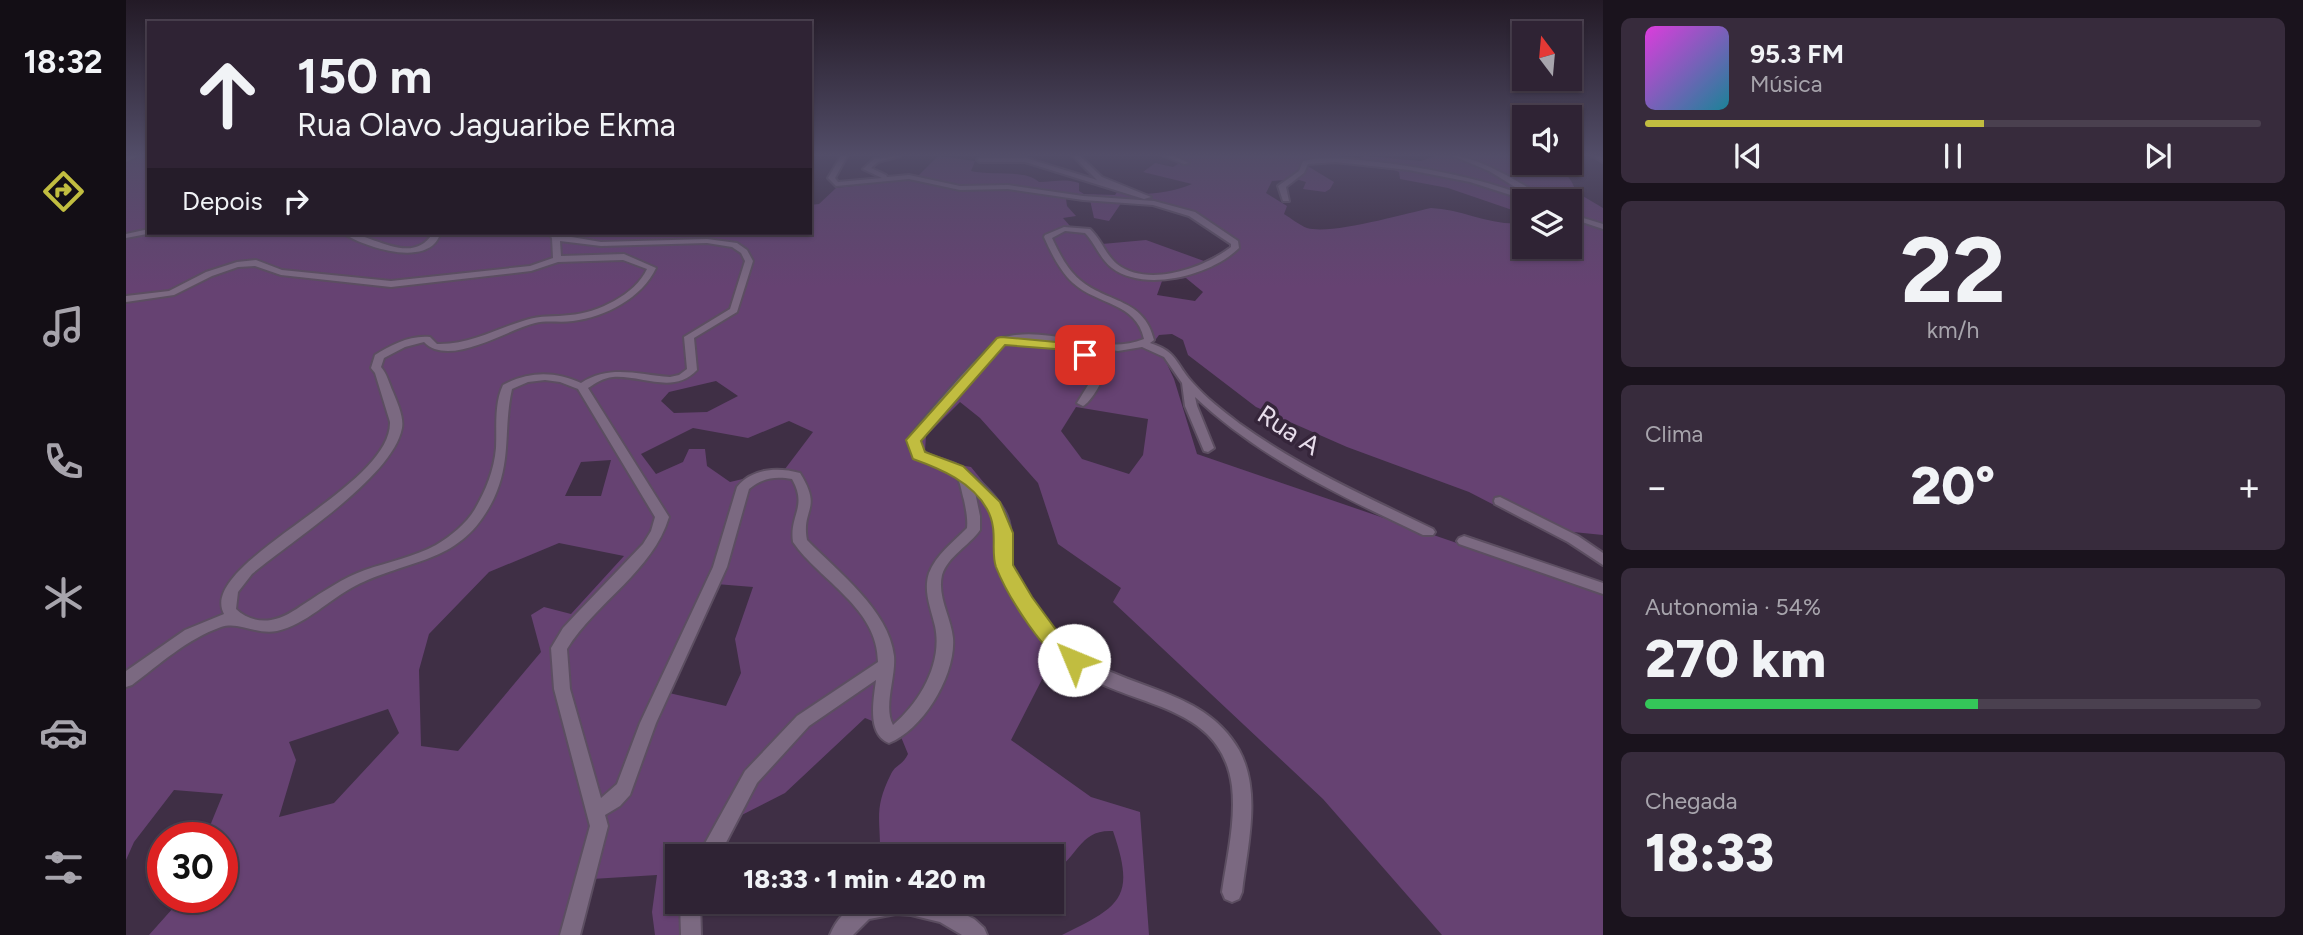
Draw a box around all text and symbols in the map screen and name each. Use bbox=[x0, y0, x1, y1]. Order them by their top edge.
north arrow bbox=[1512, 21, 1582, 91]
map controls bbox=[1512, 21, 1582, 259]
text: 95.3 FM bbox=[1750, 38, 1844, 70]
text: 18:32 bbox=[23, 43, 103, 81]
text: 150 m bbox=[297, 46, 432, 105]
icon: ahead bbox=[182, 49, 273, 140]
text: Música bbox=[1750, 70, 1823, 98]
button: sound bbox=[1512, 105, 1582, 175]
text: Rua Olavo Jaguaribe Ekma bbox=[297, 106, 676, 144]
icon: previous bbox=[1729, 137, 1767, 175]
icon: pause bbox=[1934, 137, 1972, 175]
icon: next bbox=[2139, 137, 2177, 175]
icon: directions bbox=[39, 167, 88, 216]
icon: right bbox=[277, 182, 315, 220]
text: Depois bbox=[182, 185, 263, 217]
button: layers bbox=[1512, 189, 1582, 259]
text: 22 bbox=[1900, 216, 2006, 325]
icon: music bbox=[39, 302, 88, 351]
text: km/h bbox=[1927, 316, 1979, 344]
pin bbox=[1055, 325, 1115, 385]
icon: arrive bbox=[1066, 336, 1104, 374]
street label: Rua A bbox=[1252, 398, 1327, 462]
text: Clima bbox=[1645, 420, 1703, 448]
icon: phone bbox=[39, 437, 88, 486]
text: 20° bbox=[1911, 455, 1995, 517]
text: − bbox=[1645, 464, 1669, 510]
text: + bbox=[2237, 464, 2261, 510]
icon: climate bbox=[39, 573, 88, 622]
text: Autonomia · 54% bbox=[1645, 593, 1821, 621]
position arrow bbox=[1037, 623, 1111, 697]
text: 270 km bbox=[1645, 628, 1826, 690]
icon: car bbox=[39, 708, 88, 757]
text: Chegada bbox=[1645, 787, 1737, 815]
speed limit sign: 30 bbox=[147, 822, 238, 913]
text: 18:33 bbox=[1645, 822, 1774, 884]
icon: filters bbox=[39, 843, 88, 892]
text: 18:33 · 1 min · 420 m bbox=[743, 863, 986, 895]

